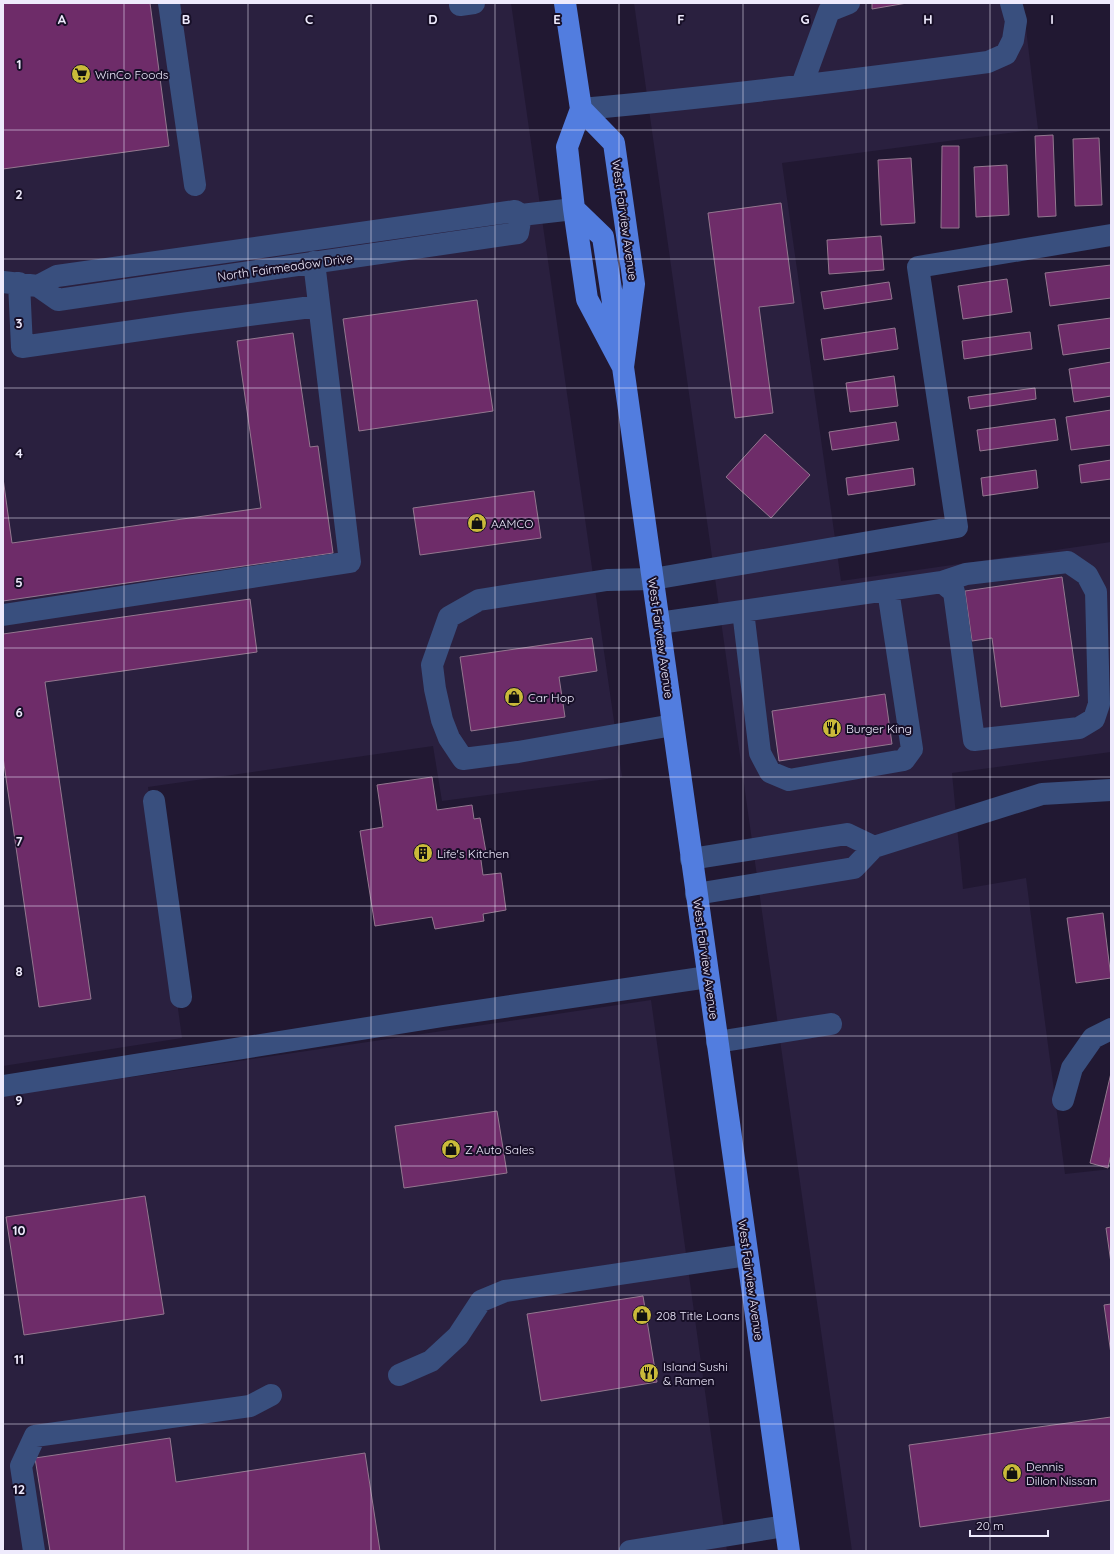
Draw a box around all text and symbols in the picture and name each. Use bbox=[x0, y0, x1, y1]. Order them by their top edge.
text: A bbox=[58, 11, 67, 27]
text: B bbox=[182, 11, 190, 27]
text: C bbox=[305, 11, 313, 27]
text: D bbox=[428, 11, 438, 27]
text: E bbox=[553, 11, 561, 27]
text: F bbox=[677, 11, 685, 27]
text: G bbox=[800, 11, 810, 27]
text: H bbox=[923, 11, 933, 27]
text: I bbox=[1050, 11, 1054, 27]
text: 1 bbox=[16, 56, 22, 72]
supermarket icon: WinCo Foods bbox=[70, 63, 92, 85]
place label: WinCo Foods bbox=[95, 67, 169, 82]
street label: West Fairview Avenue bbox=[609, 159, 641, 282]
text: 2 bbox=[15, 186, 23, 202]
street label: North Fairmeadow Drive bbox=[216, 250, 354, 284]
text: 3 bbox=[16, 315, 23, 331]
text: 4 bbox=[15, 445, 23, 461]
shop icon: AAMCO bbox=[466, 512, 488, 534]
place label: AAMCO bbox=[491, 516, 533, 531]
text: 5 bbox=[15, 574, 23, 590]
street label: West Fairview Avenue bbox=[645, 577, 677, 700]
shop icon: Car Hop bbox=[503, 686, 525, 708]
place label: Car Hop bbox=[528, 690, 574, 705]
text: 6 bbox=[15, 704, 23, 720]
restaurant icon: Burger King bbox=[821, 717, 843, 739]
place label: Burger King bbox=[846, 721, 912, 736]
text: 7 bbox=[15, 833, 23, 849]
building icon: Life's Kitchen bbox=[412, 842, 434, 864]
place label: Life's Kitchen bbox=[437, 846, 509, 861]
street label: West Fairview Avenue bbox=[690, 898, 722, 1021]
text: 8 bbox=[15, 963, 23, 979]
text: 9 bbox=[15, 1092, 23, 1108]
shop icon: Z Auto Sales bbox=[440, 1138, 462, 1160]
place label: Z Auto Sales bbox=[465, 1142, 534, 1157]
street label: West Fairview Avenue bbox=[735, 1219, 767, 1342]
text: 10 bbox=[12, 1222, 26, 1238]
shop icon: 208 Title Loans bbox=[631, 1304, 653, 1326]
place label: 208 Title Loans bbox=[656, 1308, 740, 1323]
text: 11 bbox=[14, 1351, 24, 1367]
place label: Island Sushi & Ramen bbox=[663, 1359, 728, 1388]
restaurant icon: Island Sushi & Ramen bbox=[638, 1362, 660, 1384]
place label: Dennis Dillon Nissan bbox=[1026, 1459, 1097, 1488]
shop icon: Dennis Dillon Nissan bbox=[1001, 1462, 1023, 1484]
text: 12 bbox=[13, 1481, 25, 1497]
scale bar bbox=[970, 1512, 1048, 1538]
text: 20 m bbox=[976, 1518, 1004, 1533]

